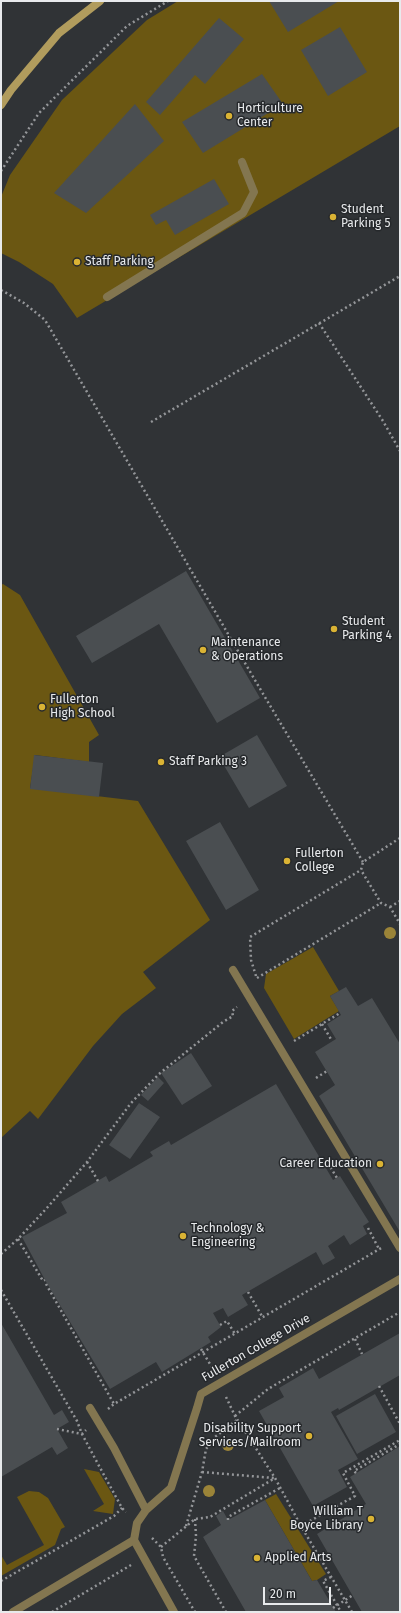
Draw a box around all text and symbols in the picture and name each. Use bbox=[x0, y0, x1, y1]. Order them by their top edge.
place label: Horticulture Center bbox=[237, 102, 303, 130]
marker: Horticulture Center bbox=[224, 111, 234, 121]
place label: Student Parking 5 bbox=[341, 203, 390, 231]
marker: Student Parking 5 bbox=[328, 212, 338, 222]
place label: Staff Parking bbox=[85, 255, 154, 269]
marker: Staff Parking bbox=[72, 257, 82, 267]
place label: Student Parking 4 bbox=[342, 615, 392, 643]
marker: Student Parking 4 bbox=[329, 624, 339, 634]
place label: Maintenance & Operations bbox=[211, 636, 283, 664]
marker: Maintenance & Operations bbox=[198, 645, 208, 655]
place label: Fullerton High School bbox=[50, 693, 115, 721]
marker: Fullerton High School bbox=[37, 702, 47, 712]
place label: Staff Parking 3 bbox=[169, 755, 247, 769]
marker: Staff Parking 3 bbox=[156, 757, 166, 767]
place label: Fullerton College bbox=[295, 847, 344, 875]
marker: Fullerton College bbox=[282, 856, 292, 866]
place label: Career Education bbox=[279, 1157, 372, 1171]
marker: Career Education bbox=[375, 1159, 385, 1169]
place label: Technology & Engineering bbox=[191, 1222, 264, 1250]
marker: Technology & Engineering bbox=[178, 1231, 188, 1241]
street label: Fullerton College Drive bbox=[199, 1311, 313, 1385]
place label: Disability Support Services/Mailroom bbox=[199, 1422, 301, 1450]
marker: Disability Support Services/Mailroom bbox=[304, 1431, 314, 1441]
place label: William T Boyce Library bbox=[290, 1505, 363, 1533]
marker: William T Boyce Library bbox=[366, 1514, 376, 1524]
place label: Applied Arts bbox=[265, 1551, 331, 1565]
marker: Applied Arts bbox=[252, 1553, 262, 1563]
scale bar bbox=[265, 1579, 333, 1605]
text: 20 m bbox=[270, 1587, 296, 1601]

